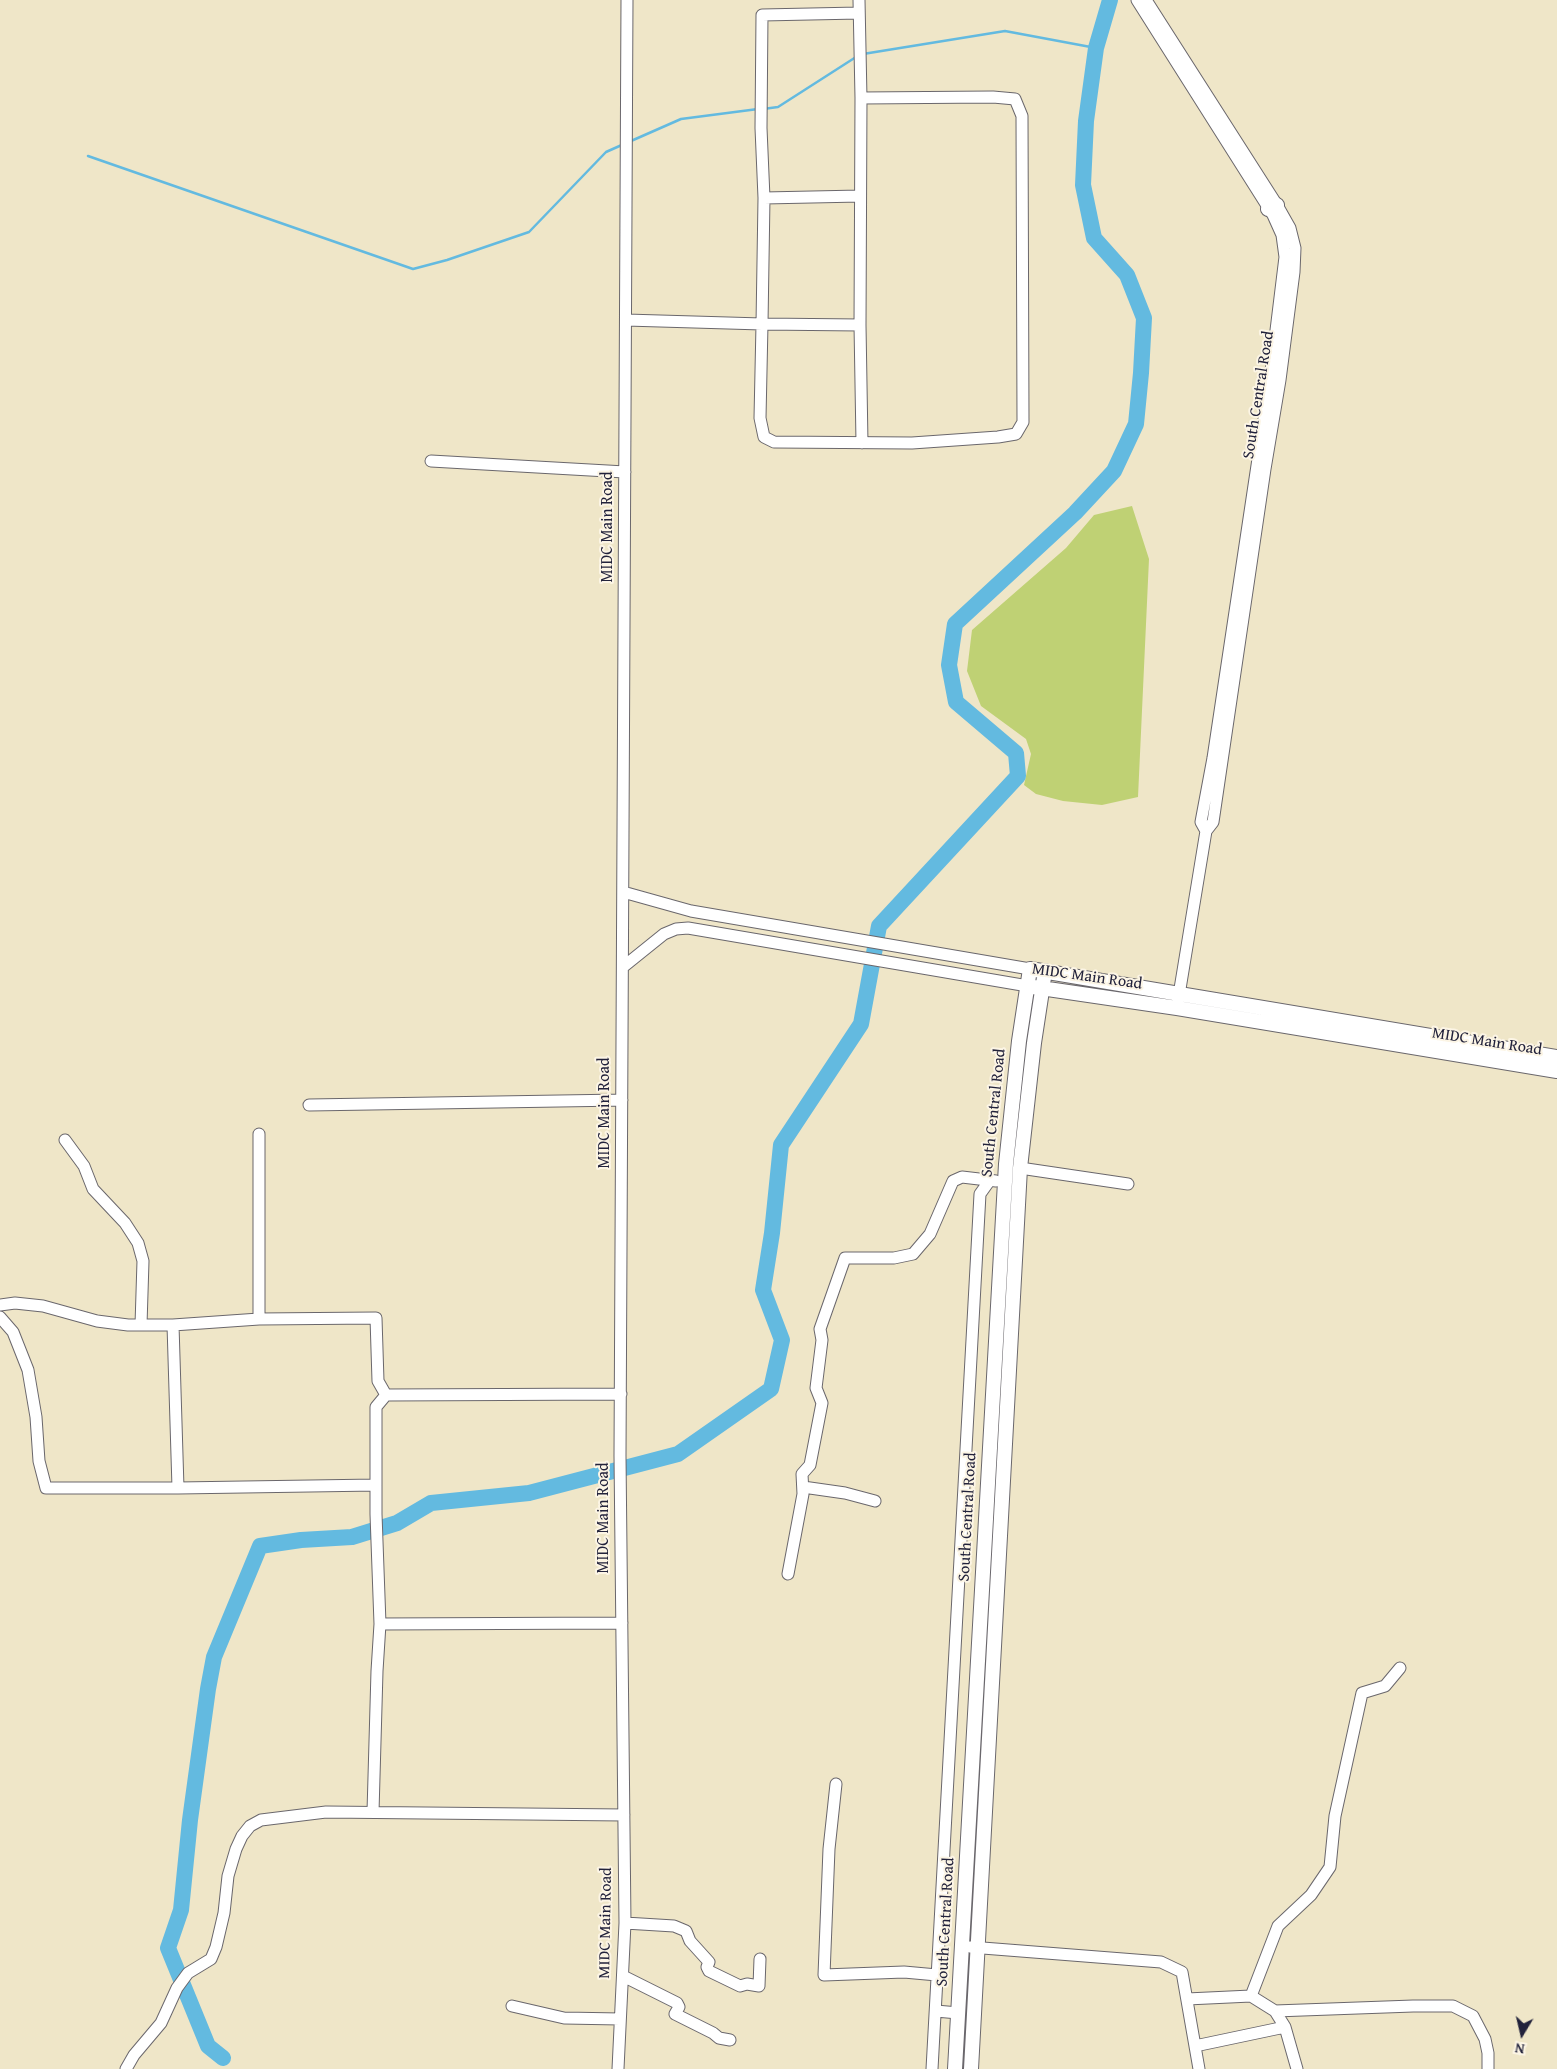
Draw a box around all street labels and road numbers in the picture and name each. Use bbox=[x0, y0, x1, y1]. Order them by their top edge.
street label: South Central Road bbox=[1239, 330, 1279, 460]
street label: MIDC Main Road bbox=[598, 471, 618, 583]
street label: MIDC Main Road bbox=[1031, 960, 1143, 994]
street label: MIDC Main Road bbox=[1431, 1024, 1543, 1060]
street label: South Central Road bbox=[978, 1048, 1010, 1178]
street label: MIDC Main Road bbox=[595, 1057, 615, 1169]
street label: South Central Road bbox=[955, 1452, 981, 1582]
street label: MIDC Main Road bbox=[594, 1462, 614, 1574]
street label: South Central Road bbox=[933, 1857, 959, 1987]
street label: MIDC Main Road bbox=[595, 1867, 617, 1979]

